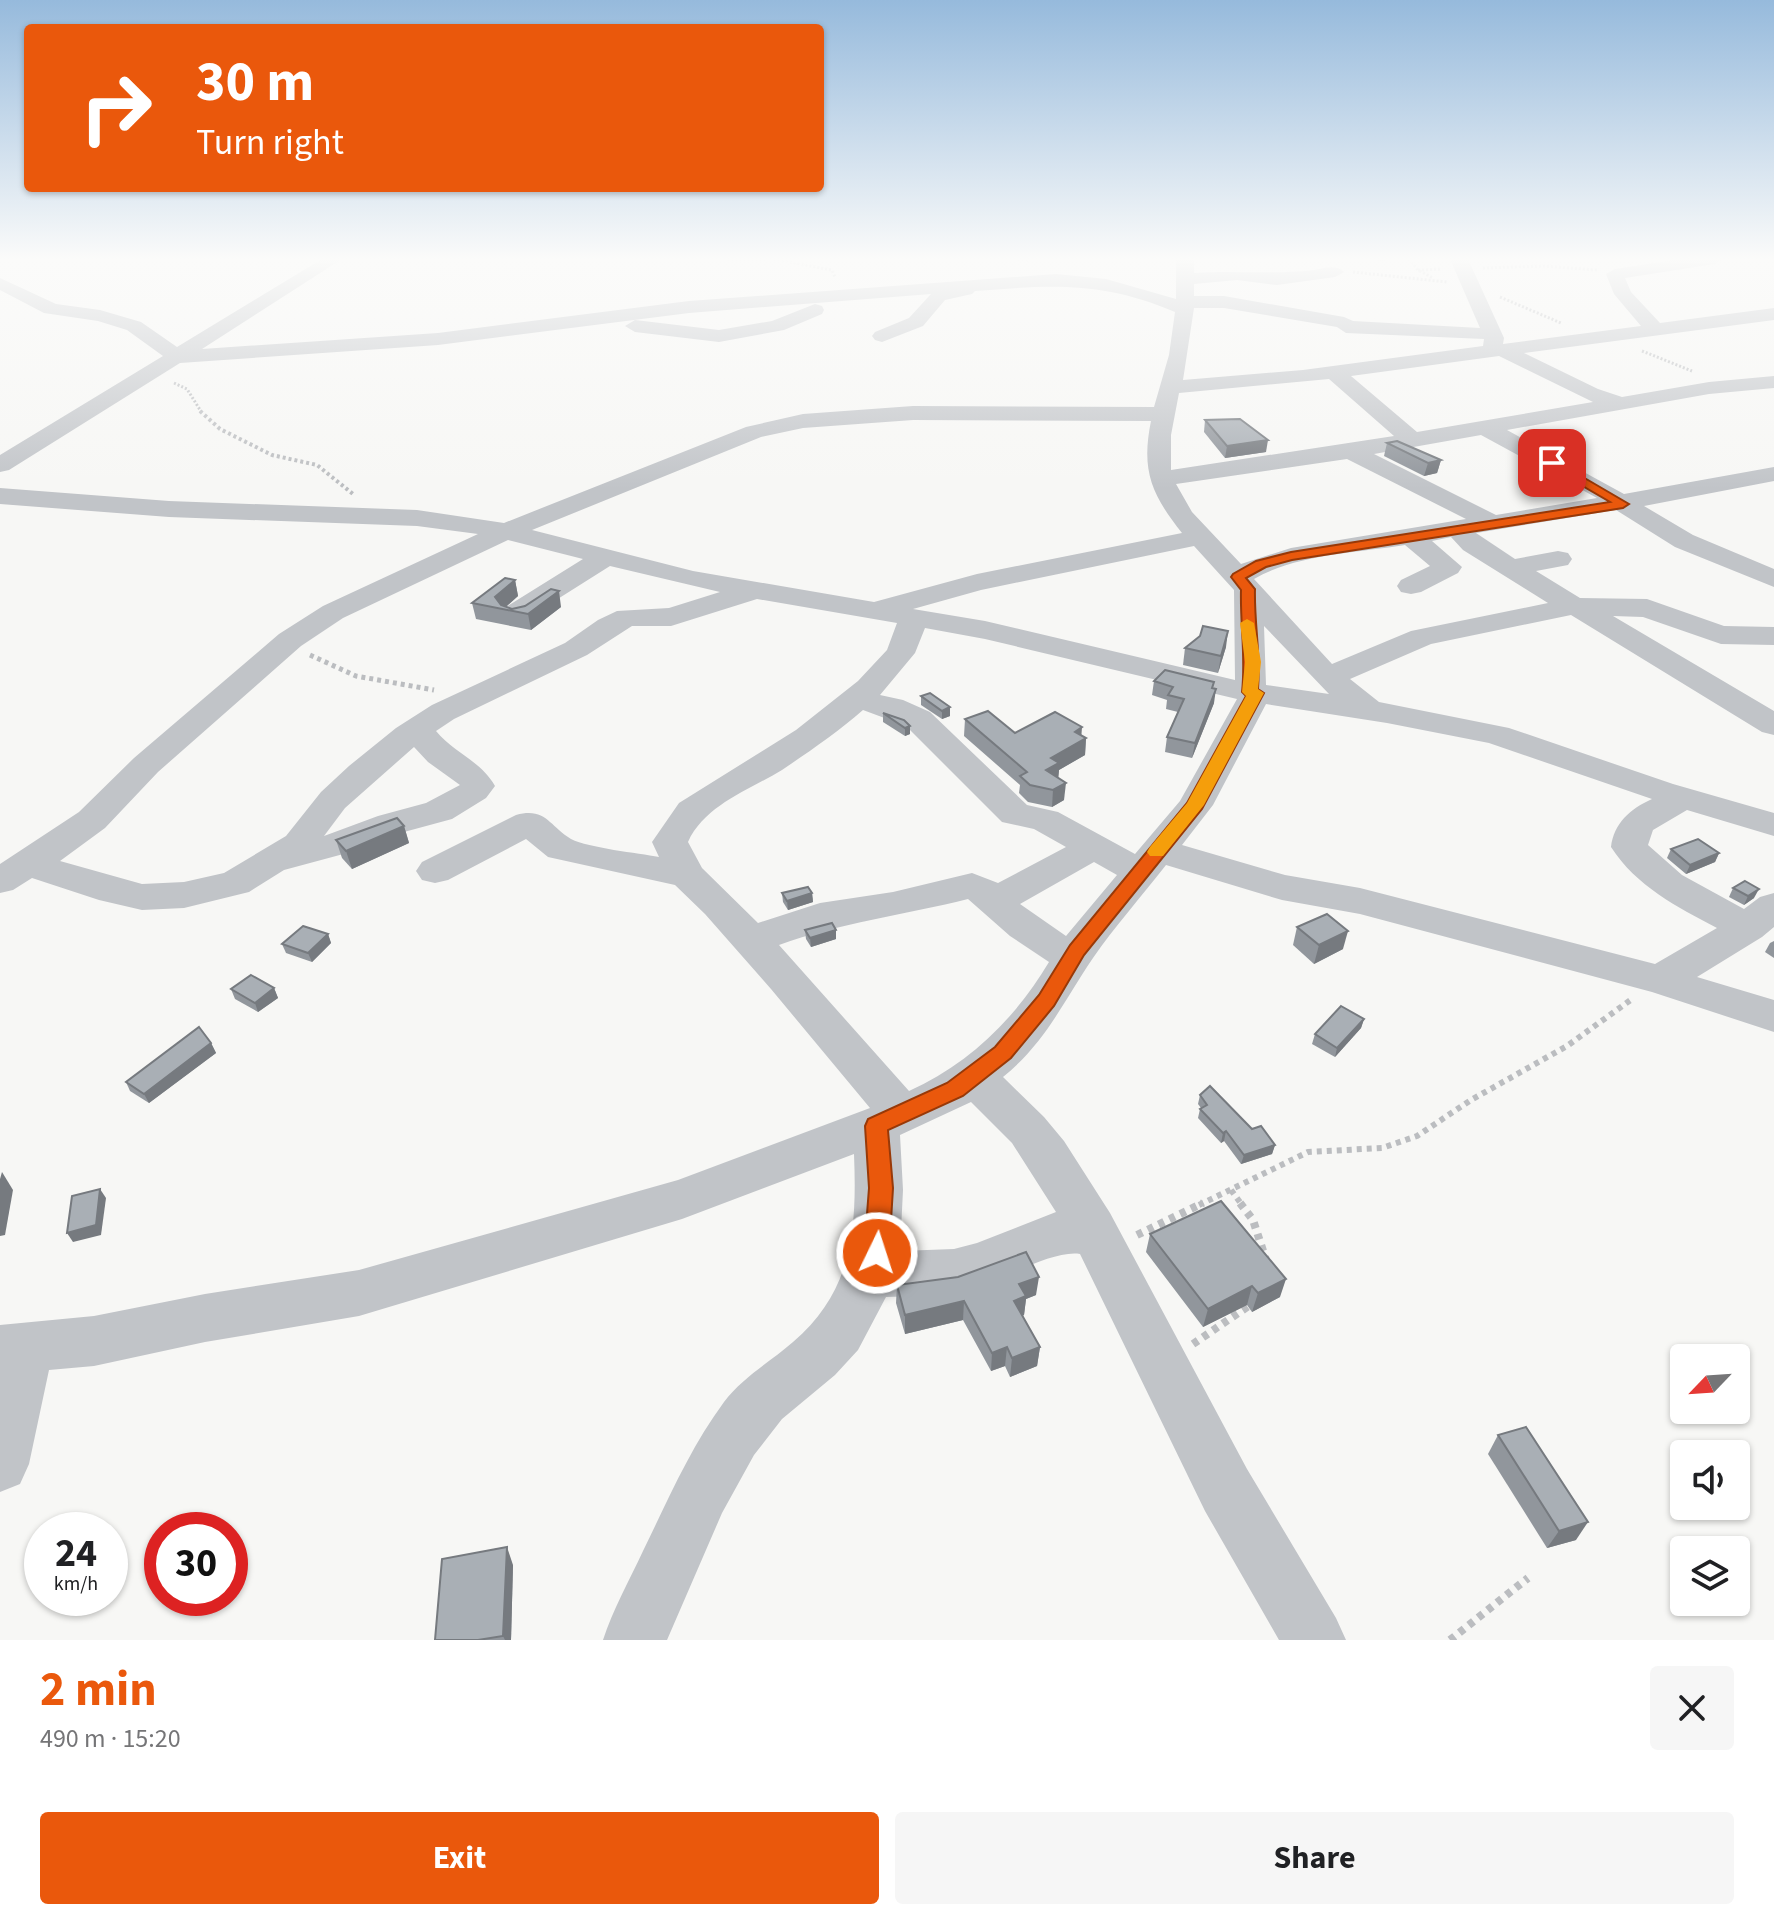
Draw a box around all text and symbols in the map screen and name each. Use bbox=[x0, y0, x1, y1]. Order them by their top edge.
text: 30 m bbox=[196, 43, 314, 122]
icon: right bbox=[64, 56, 168, 160]
text: Turn right bbox=[196, 117, 344, 168]
pin bbox=[1518, 429, 1586, 497]
icon: arrive bbox=[1530, 441, 1574, 485]
position arrow bbox=[835, 1211, 919, 1295]
north arrow bbox=[1670, 1344, 1750, 1424]
map controls bbox=[1670, 1344, 1750, 1616]
button: sound bbox=[1670, 1440, 1750, 1520]
speed limit sign: 30 bbox=[144, 1512, 248, 1616]
text: 24 bbox=[55, 1525, 97, 1582]
button: layers bbox=[1670, 1536, 1750, 1616]
text: km/h bbox=[54, 1570, 98, 1598]
text: 2 min bbox=[40, 1656, 157, 1724]
button: close bbox=[1650, 1666, 1734, 1750]
text: 490 m · 15:20 bbox=[40, 1720, 181, 1757]
button: Exit bbox=[40, 1812, 879, 1904]
button: Share bbox=[895, 1812, 1734, 1904]

